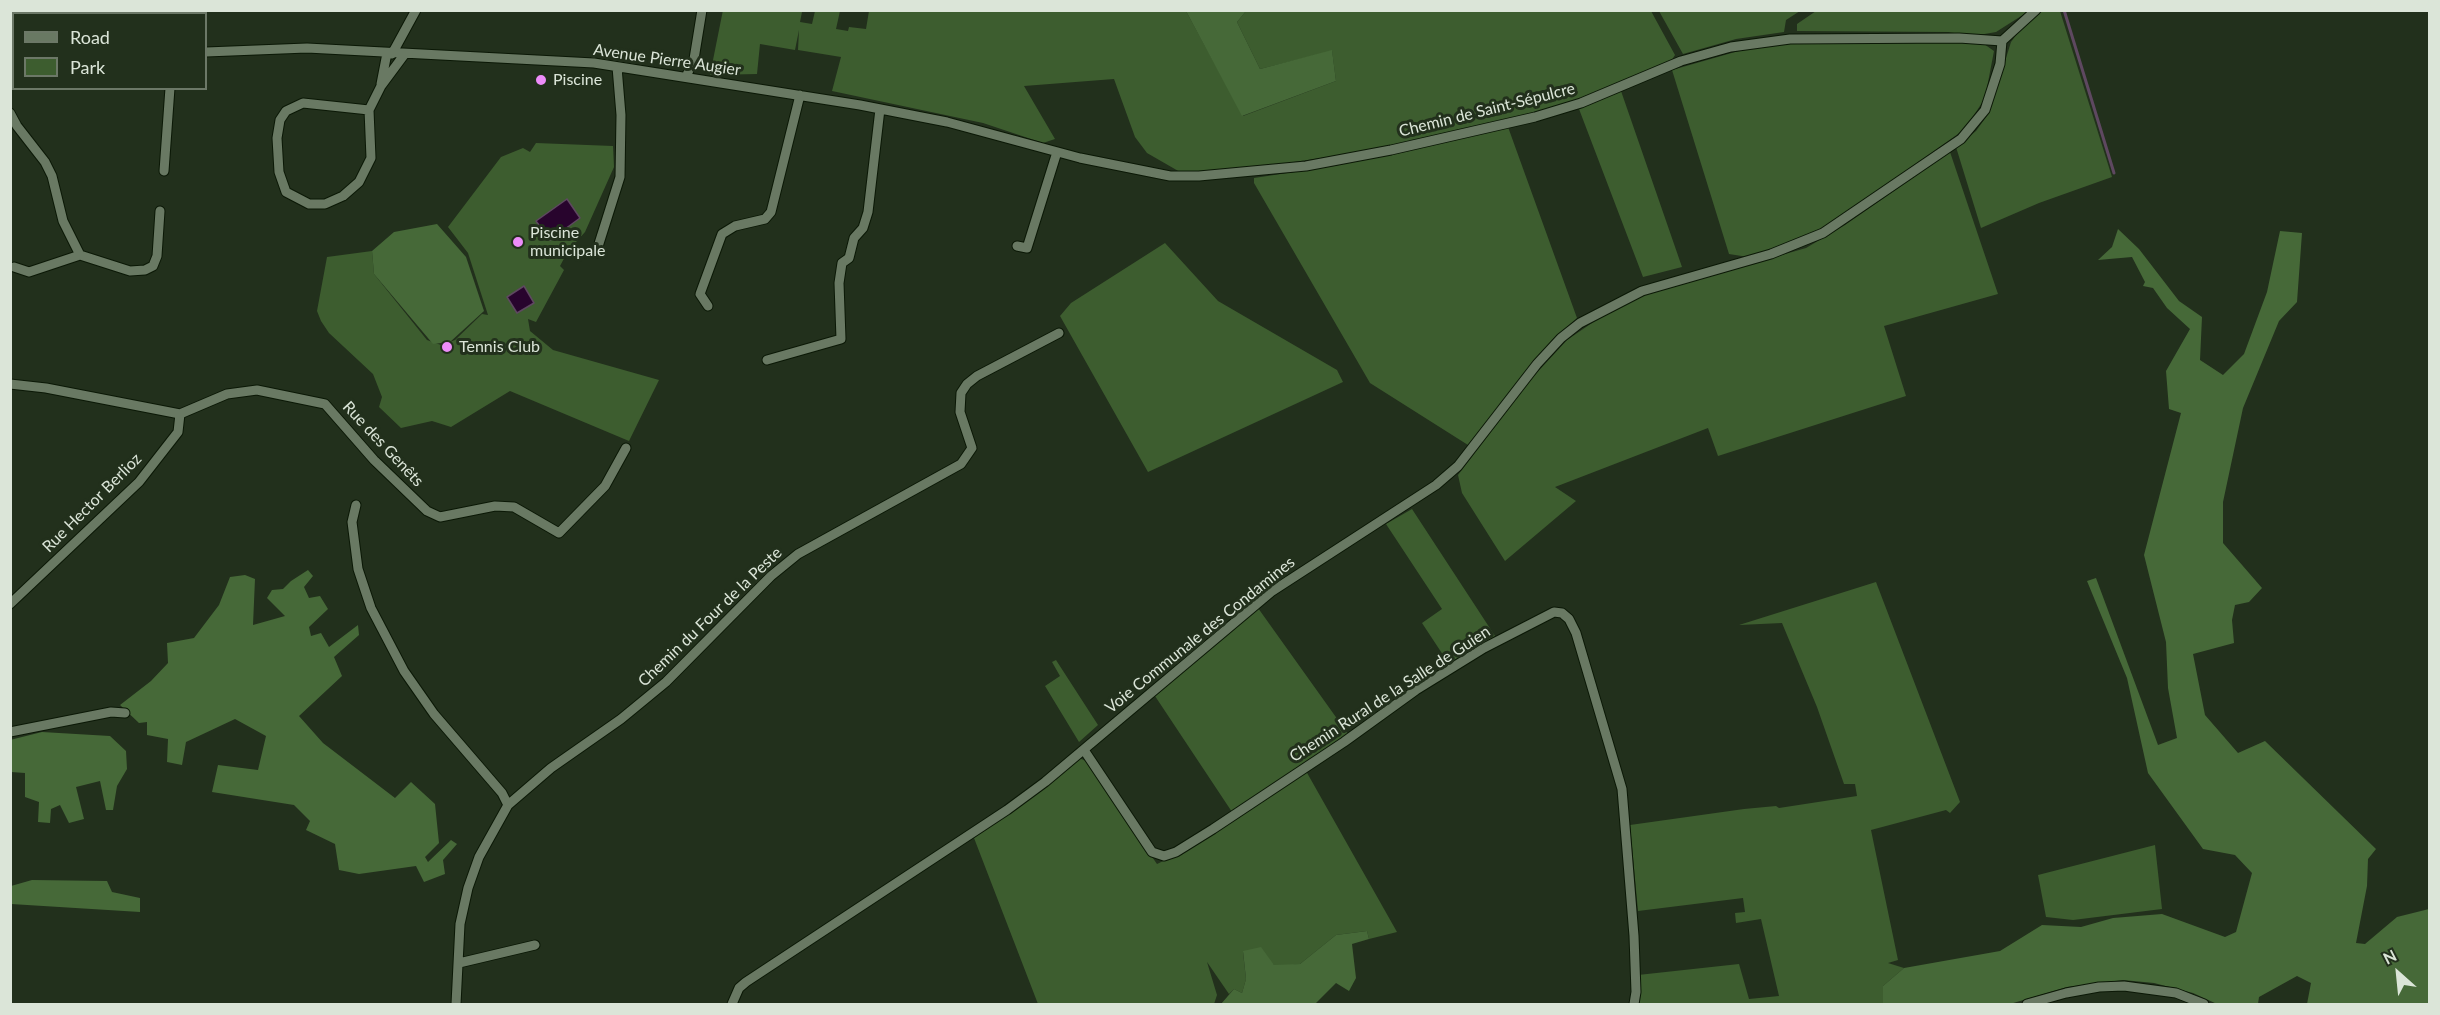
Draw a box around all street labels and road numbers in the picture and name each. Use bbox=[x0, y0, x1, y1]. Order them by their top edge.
street label: Avenue Pierre Augier bbox=[592, 40, 742, 80]
street label: Chemin de Saint-Sépulcre bbox=[1397, 79, 1577, 141]
street label: Rue des Genêts bbox=[339, 397, 427, 491]
street label: Rue Hector Berlioz bbox=[38, 449, 146, 557]
street label: Chemin du Four de la Peste bbox=[634, 543, 786, 691]
street label: Voie Communale des Condamines bbox=[1101, 553, 1299, 717]
street label: Chemin Rural de la Salle de Guien bbox=[1286, 622, 1494, 766]

